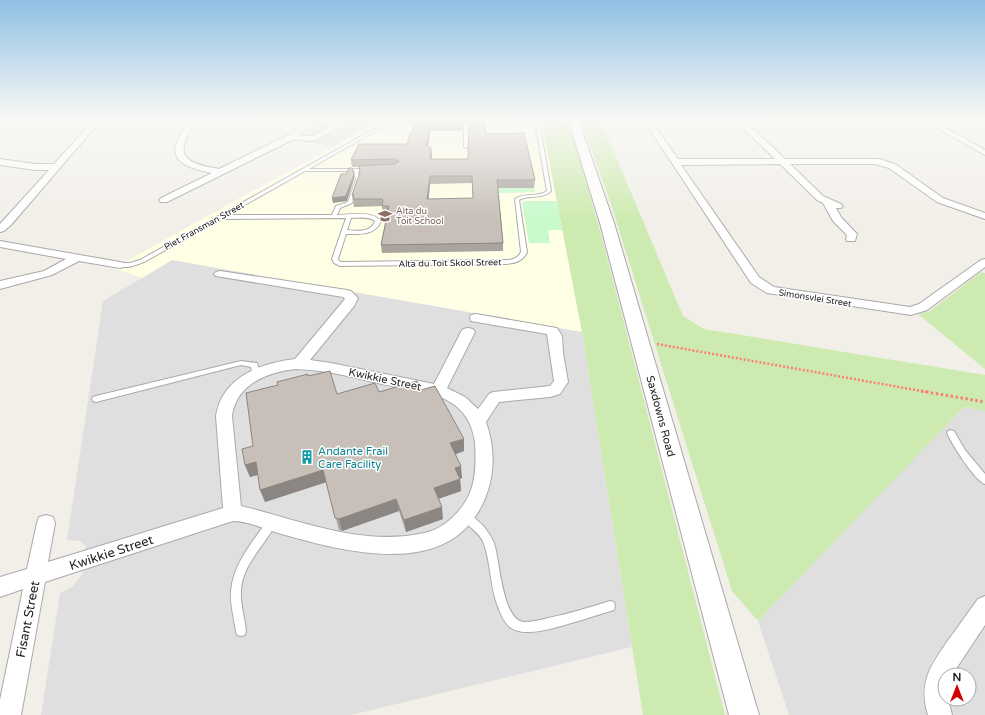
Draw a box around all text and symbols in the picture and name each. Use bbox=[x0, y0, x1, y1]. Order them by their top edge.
street label: Piet Fransman Street bbox=[162, 200, 247, 253]
place label: Alta du Toit School bbox=[396, 206, 443, 227]
school or university icon: Alta du Toit School bbox=[377, 208, 393, 224]
street label: Alta du Toit Skool Street bbox=[398, 257, 502, 270]
street label: Simonsvlei Street bbox=[778, 287, 853, 310]
street label: Kwikkie Street bbox=[347, 365, 422, 394]
street label: Saxdowns Road bbox=[643, 374, 678, 458]
place label: Andante Frail Care Facility bbox=[318, 445, 388, 471]
building icon: Andante Frail Care Facility bbox=[299, 449, 315, 465]
street label: Kwikkie Street bbox=[67, 532, 155, 574]
street label: Fisant Street bbox=[13, 579, 43, 659]
north arrow bbox=[937, 667, 977, 707]
text: N bbox=[953, 671, 961, 684]

